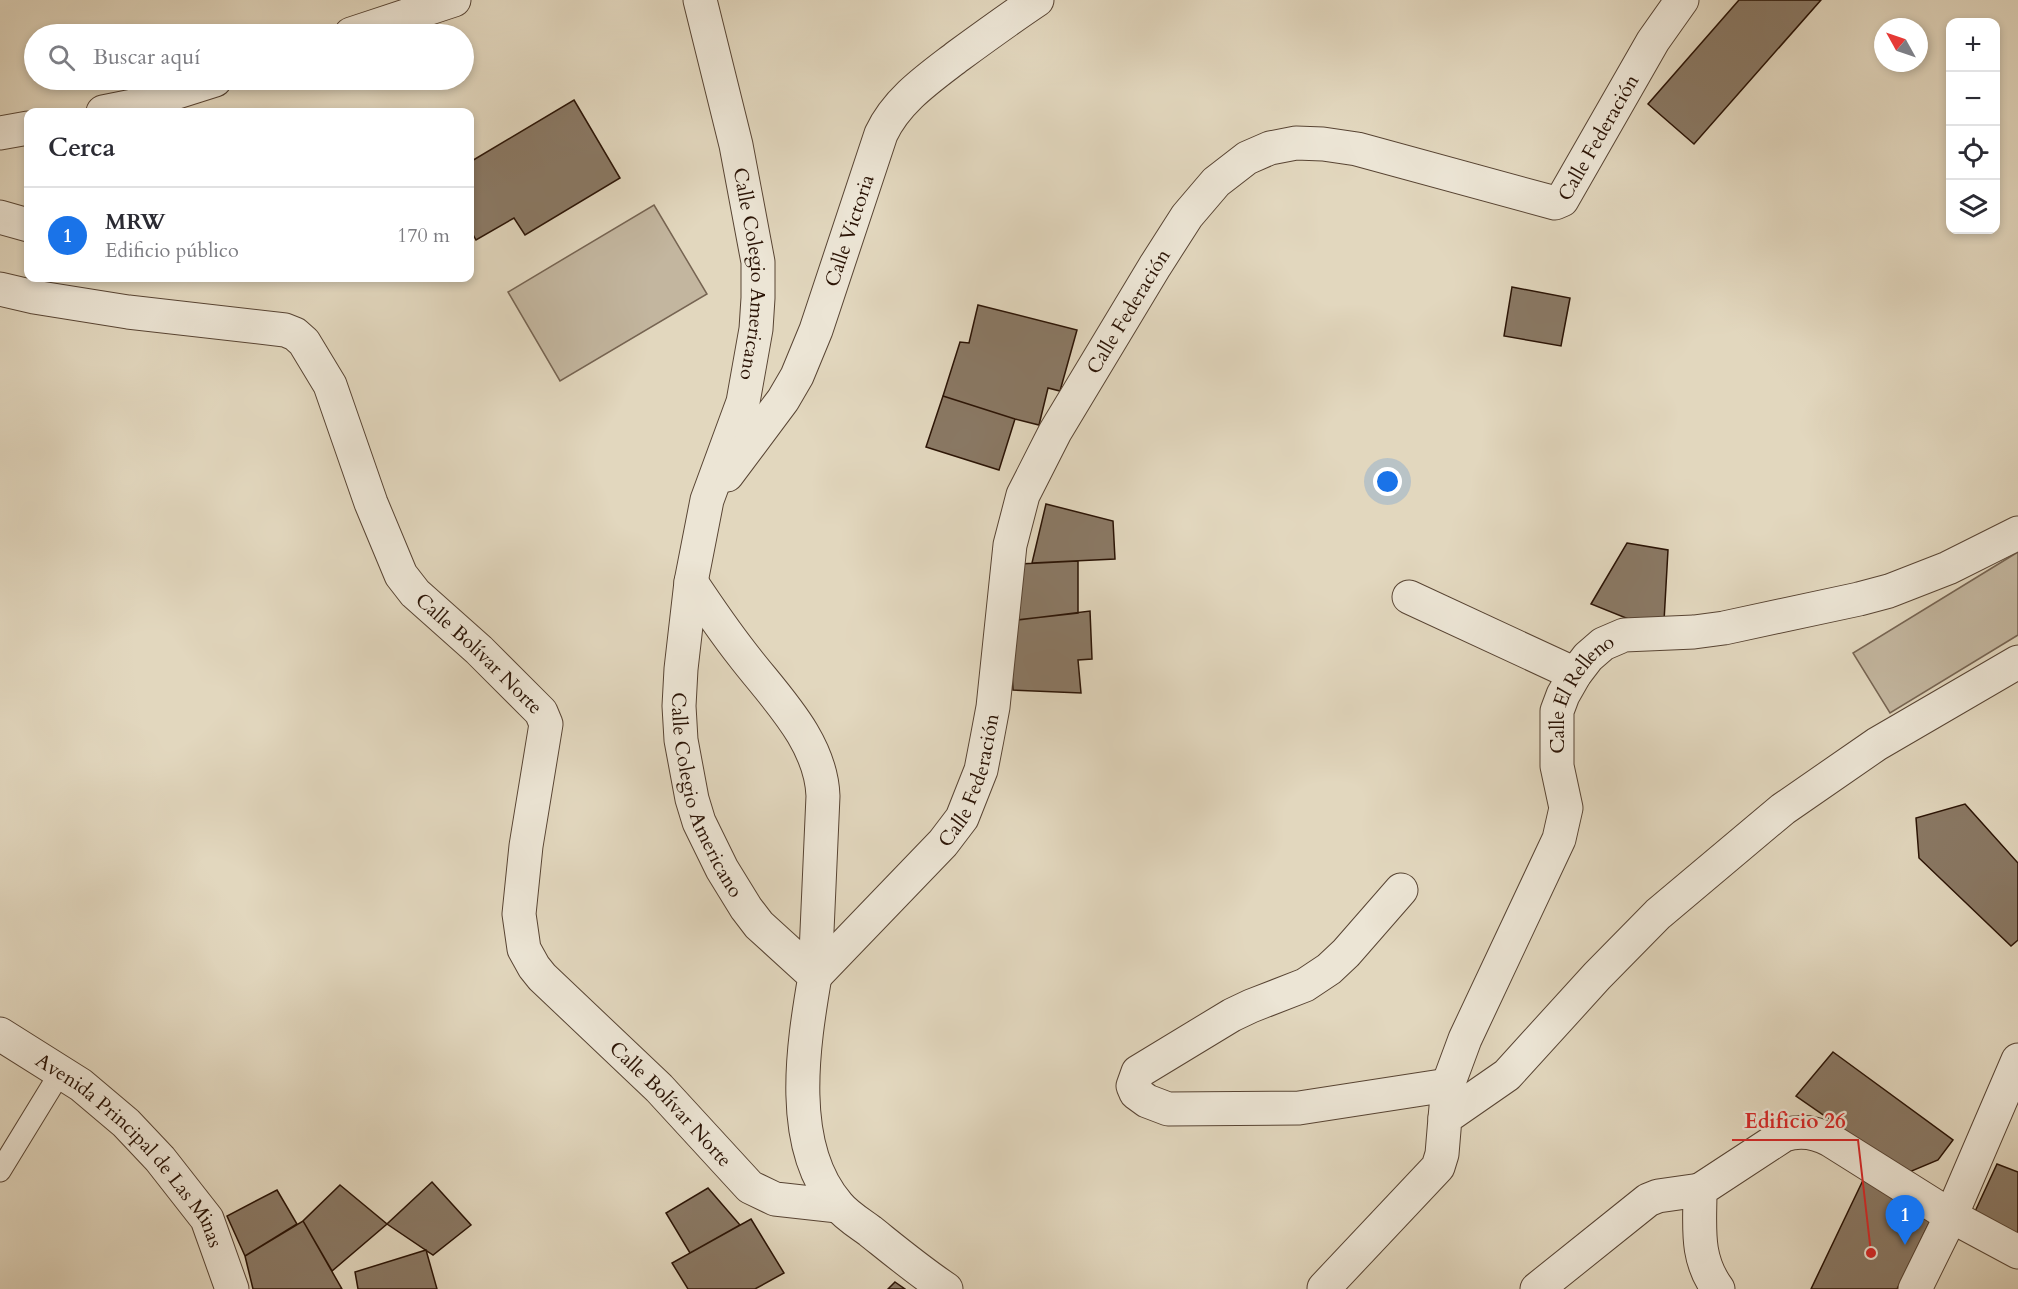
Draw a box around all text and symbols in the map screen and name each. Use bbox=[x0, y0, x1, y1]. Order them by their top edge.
north arrow bbox=[1874, 18, 1928, 72]
map controls bbox=[1946, 18, 2000, 234]
button: + bbox=[1946, 18, 2000, 72]
search box bbox=[24, 24, 474, 90]
icon: search bbox=[45, 41, 78, 74]
text: Buscar aquí bbox=[93, 42, 200, 72]
street label: Calle Federación bbox=[1551, 69, 1645, 206]
button: − bbox=[1946, 72, 2000, 126]
button: locate bbox=[1946, 126, 2000, 180]
text: Cerca bbox=[48, 130, 115, 165]
street label: Calle Colegio Americano bbox=[727, 165, 772, 383]
street label: Calle Victoria bbox=[818, 170, 880, 290]
button: layers bbox=[1946, 180, 2000, 234]
text: MRW bbox=[105, 207, 166, 237]
text: 1 bbox=[62, 222, 73, 249]
text: 170 m bbox=[397, 222, 450, 249]
text: Edificio público bbox=[105, 237, 239, 264]
street label: Calle Federación bbox=[1080, 243, 1176, 379]
your location bbox=[1373, 467, 1402, 496]
street label: Calle Bolívar Norte bbox=[410, 586, 549, 720]
street label: Calle El Relleno bbox=[1544, 627, 1618, 754]
street label: Calle Colegio Americano bbox=[665, 692, 750, 903]
street label: Calle Federación bbox=[931, 711, 1005, 852]
street label: Calle Bolívar Norte bbox=[604, 1035, 738, 1173]
street label: Avenida Principal de Las Minas bbox=[30, 1046, 230, 1251]
callout: Edificio 26 bbox=[1732, 1101, 1858, 1140]
text: Edificio 26 bbox=[1744, 1107, 1846, 1136]
pin: 1 bbox=[1886, 1196, 1924, 1245]

